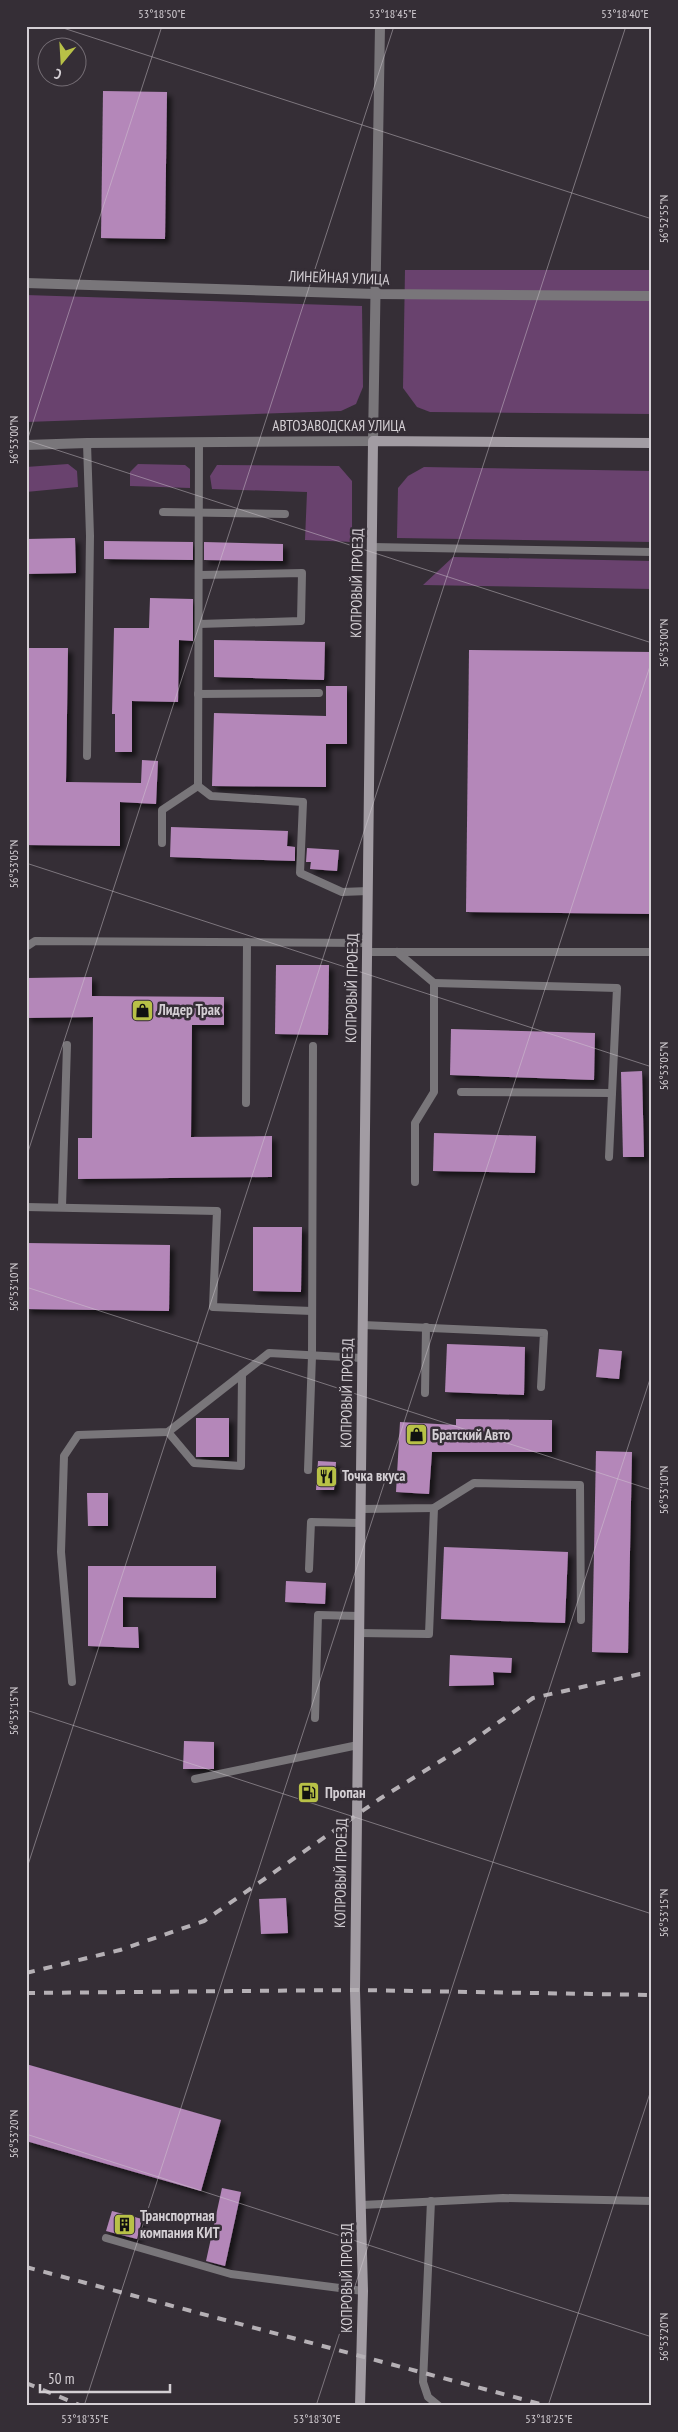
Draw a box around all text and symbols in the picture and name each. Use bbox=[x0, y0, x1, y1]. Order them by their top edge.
text: 53°18'50"E bbox=[138, 6, 186, 21]
text: 53°18'45"E bbox=[369, 6, 417, 21]
text: 53°18'40"E bbox=[601, 6, 649, 21]
north arrow bbox=[38, 38, 88, 88]
text: С bbox=[52, 65, 64, 84]
text: 56°52'55"N bbox=[656, 195, 671, 243]
street label: ЛИНЕЙНАЯ УЛИЦА bbox=[287, 266, 391, 289]
text: 56°53'00"N bbox=[6, 416, 21, 464]
street label: АВТОЗАВОДСКАЯ УЛИЦА bbox=[272, 416, 407, 435]
street label: КОПРОВЫЙ ПРОЕЗД bbox=[346, 528, 367, 638]
text: 56°53'00"N bbox=[656, 619, 671, 667]
text: 56°53'05"N bbox=[6, 840, 21, 888]
street label: КОПРОВЫЙ ПРОЕЗД bbox=[341, 933, 362, 1043]
shop icon: Лидер Трак bbox=[130, 998, 154, 1022]
place label: Лидер Трак bbox=[157, 1000, 221, 1019]
text: 56°53'05"N bbox=[656, 1042, 671, 1090]
text: 56°53'10"N bbox=[6, 1263, 21, 1311]
street label: КОПРОВЫЙ ПРОЕЗД bbox=[336, 1338, 357, 1448]
shop icon: Братский Авто bbox=[404, 1423, 428, 1447]
place label: Братский Авто bbox=[432, 1425, 510, 1444]
restaurant icon: Точка вкуса bbox=[314, 1464, 338, 1488]
place label: Точка вкуса bbox=[342, 1466, 406, 1485]
text: 56°53'10"N bbox=[656, 1466, 671, 1514]
text: 56°53'15"N bbox=[6, 1687, 21, 1735]
fuel station icon: Пропан bbox=[297, 1781, 321, 1805]
place label: Пропан bbox=[325, 1783, 366, 1802]
street label: КОПРОВЫЙ ПРОЕЗД bbox=[330, 1818, 351, 1928]
text: 56°53'15"N bbox=[656, 1889, 671, 1937]
text: 56°53'20"N bbox=[6, 2110, 21, 2158]
place label: Транспортная компания КИТ bbox=[140, 2206, 220, 2242]
building icon: Транспортная компания КИТ bbox=[112, 2213, 136, 2237]
street label: КОПРОВЫЙ ПРОЕЗД bbox=[337, 2223, 356, 2333]
text: 56°53'20"N bbox=[656, 2313, 671, 2361]
scale bar bbox=[40, 2362, 170, 2394]
text: 50 m bbox=[48, 2369, 74, 2388]
text: 53°18'35"E bbox=[61, 2411, 109, 2426]
text: 53°18'30"E bbox=[293, 2411, 341, 2426]
text: 53°18'25"E bbox=[525, 2411, 573, 2426]

